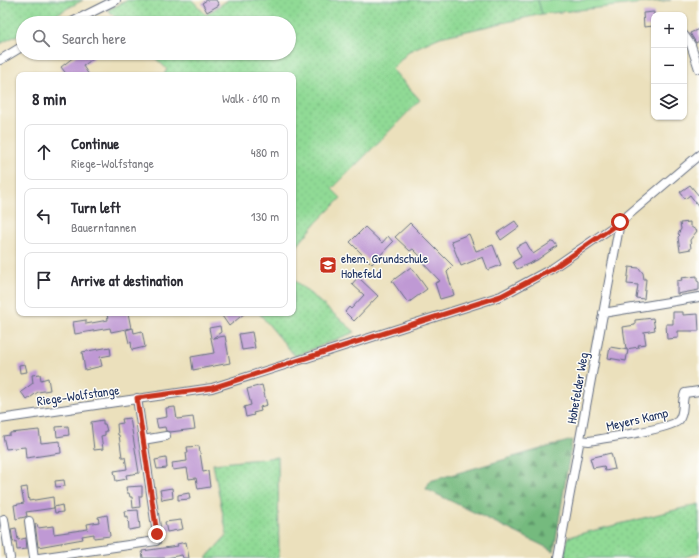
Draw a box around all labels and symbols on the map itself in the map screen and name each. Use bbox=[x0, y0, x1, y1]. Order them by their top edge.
route start bbox=[611, 213, 629, 231]
place label: ehem. Grundschule Hohefeld bbox=[341, 249, 428, 282]
school or university icon: ehem. Grundschule Hohefeld bbox=[318, 255, 338, 275]
street label: Hohefelder Weg bbox=[562, 351, 592, 425]
street label: Riege-Wolfstange bbox=[36, 380, 120, 410]
street label: Meyers Kamp bbox=[604, 403, 670, 435]
route end bbox=[148, 525, 166, 543]

